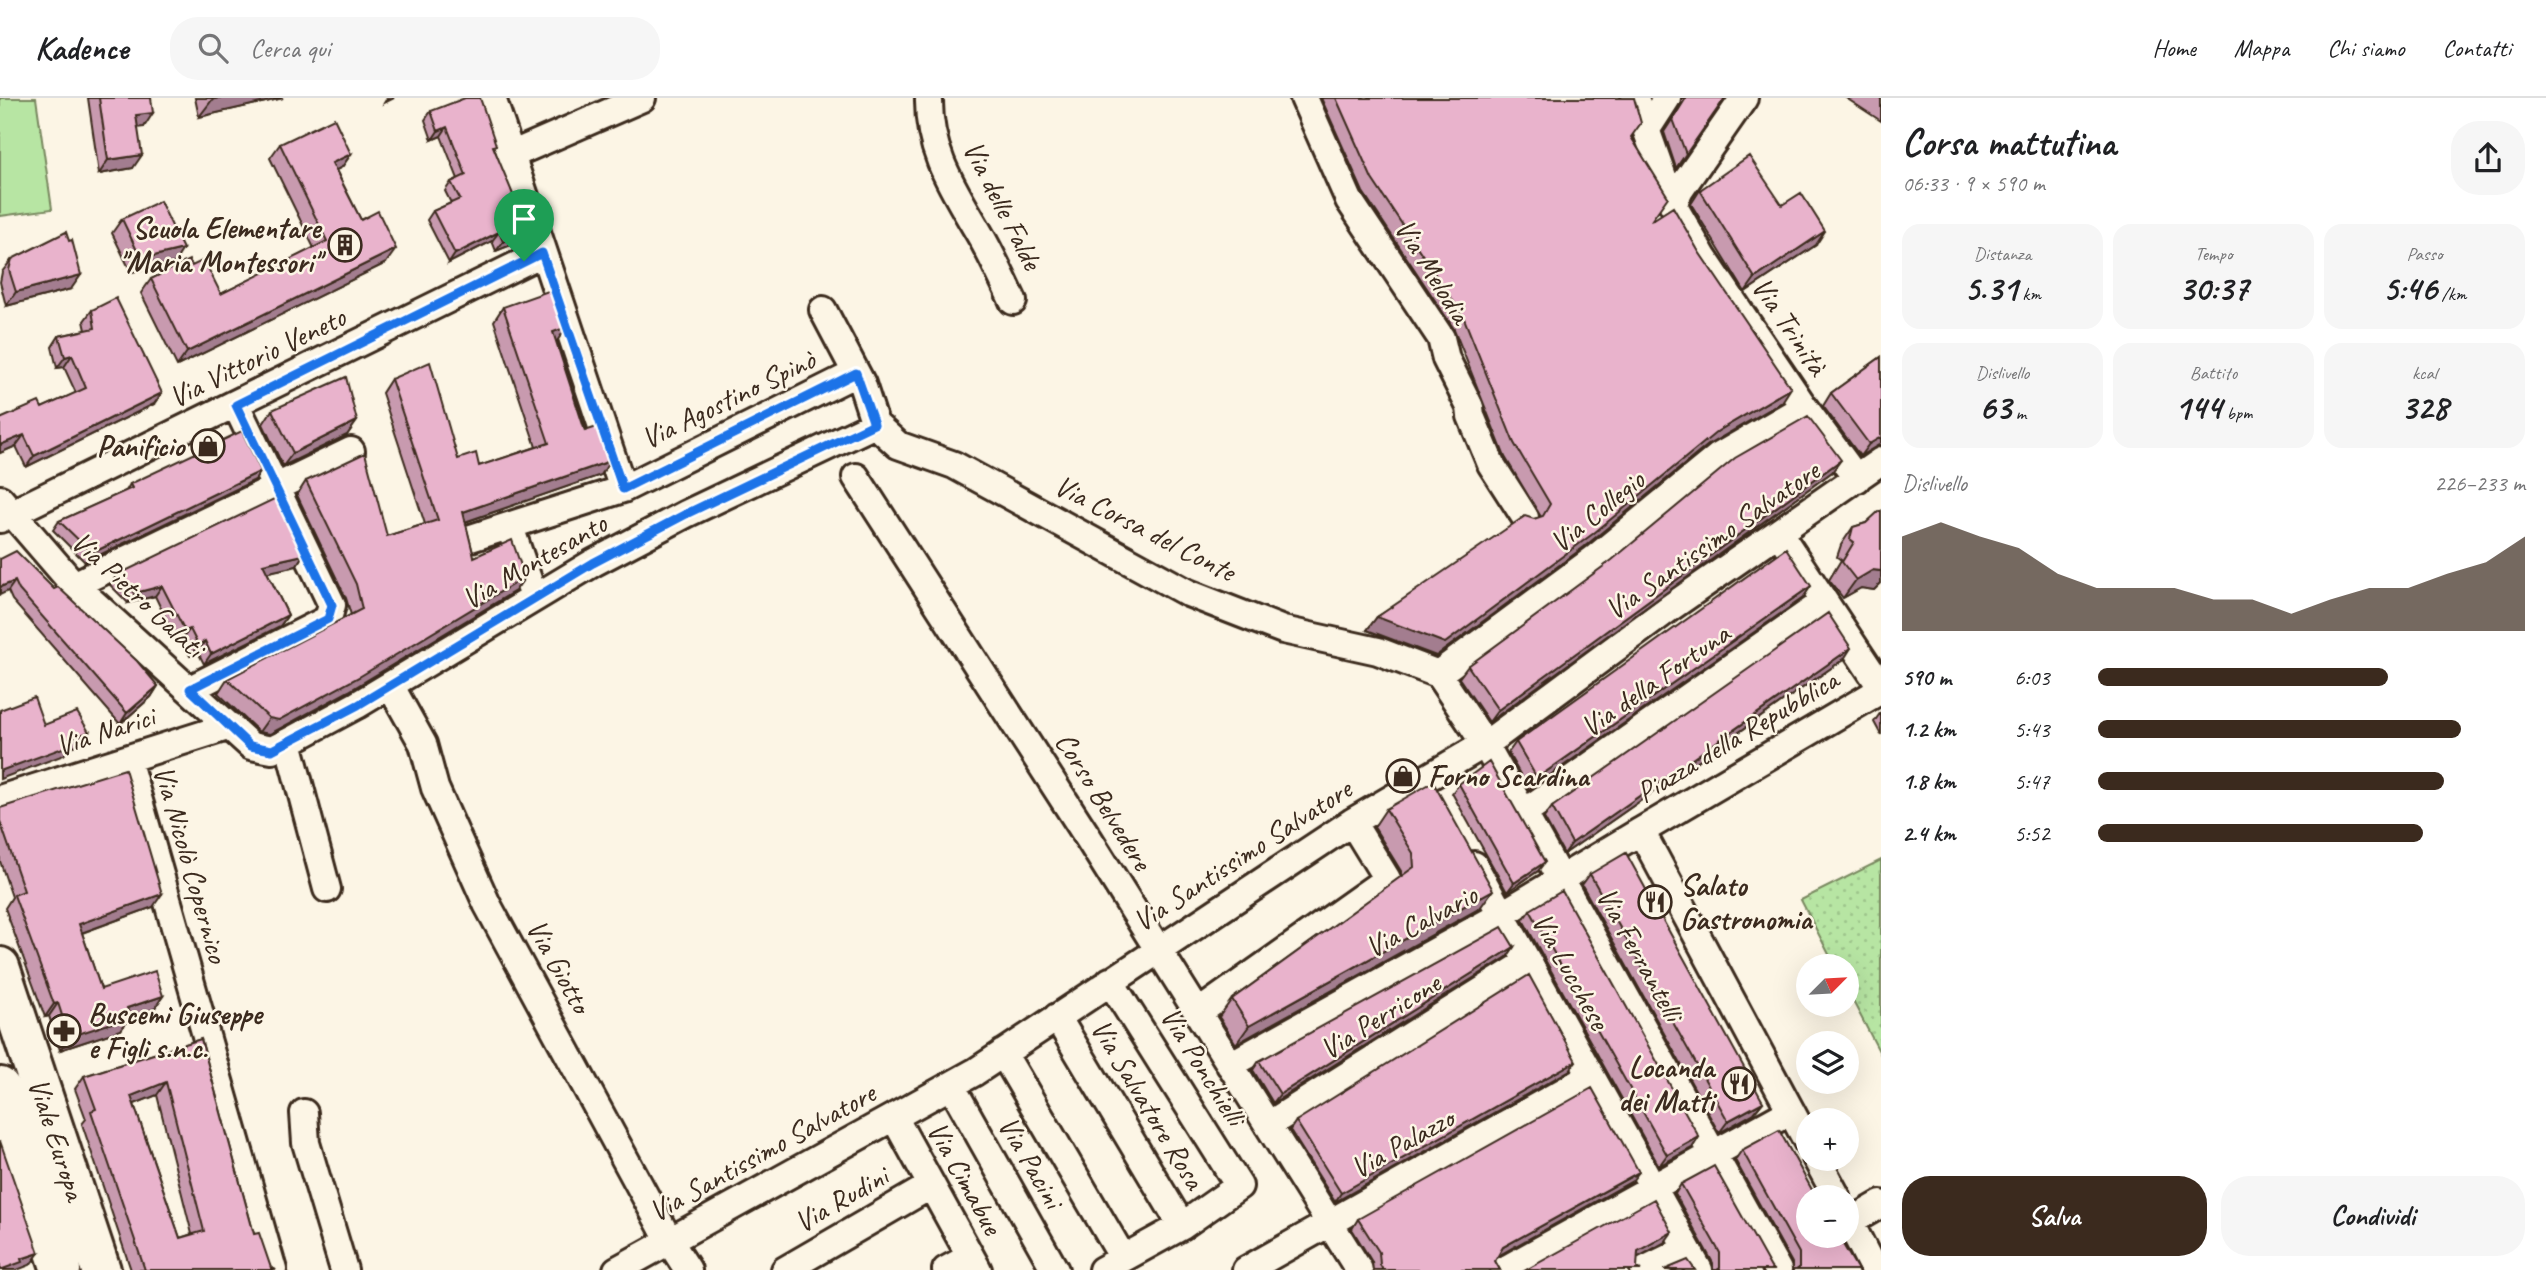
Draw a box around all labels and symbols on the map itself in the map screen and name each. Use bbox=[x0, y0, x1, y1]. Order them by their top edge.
street label: Via delle Falde bbox=[954, 134, 1053, 278]
pin bbox=[494, 189, 554, 261]
place label: Scuola Elementare "Maria Montessori" bbox=[119, 209, 327, 281]
street label: Via Melodia bbox=[1386, 212, 1481, 333]
building icon: Scuola Elementare "Maria Montessori" bbox=[326, 226, 364, 264]
street label: Via Trinità bbox=[1743, 270, 1838, 384]
street label: Via Vittorio Veneto bbox=[162, 297, 353, 416]
street label: Via Agostino Spinò bbox=[635, 340, 822, 457]
place label: Panificio bbox=[97, 427, 186, 465]
shop icon: Panificio bbox=[189, 427, 227, 465]
street label: Via Santissimo Salvatore bbox=[1597, 451, 1828, 628]
street label: Via Collegio bbox=[1542, 460, 1653, 561]
street label: Via Corsa del Conte bbox=[1048, 466, 1244, 591]
street label: Via Montesanto bbox=[455, 504, 615, 618]
street label: Via Pietro Galati bbox=[63, 523, 215, 668]
street label: Via della Fortuna bbox=[1573, 614, 1739, 745]
street label: Piazza della Repubblica bbox=[1629, 659, 1847, 811]
street label: Via Narici bbox=[51, 696, 162, 765]
street label: Corso Belvedere bbox=[1047, 725, 1163, 879]
shop icon: Forno Scardina bbox=[1384, 757, 1422, 795]
place label: Forno Scardina bbox=[1428, 757, 1591, 795]
street label: Via Nicolò Copernico bbox=[145, 761, 238, 968]
street label: Via Santissimo Salvatore bbox=[1125, 769, 1360, 940]
place label: Salato Gastronomia bbox=[1680, 866, 1814, 938]
street label: Via Calvario bbox=[1358, 875, 1485, 966]
street label: Via Ferrantelli bbox=[1588, 881, 1694, 1030]
restaurant icon: Salato Gastronomia bbox=[1636, 883, 1674, 921]
street label: Via Lucchese bbox=[1523, 906, 1620, 1038]
street label: Via Giotto bbox=[518, 913, 602, 1022]
north arrow bbox=[1796, 954, 1858, 1017]
street label: Via Perricone bbox=[1313, 963, 1449, 1068]
place label: Buscemi Giuseppe e Figli s.n.c. bbox=[88, 995, 265, 1067]
street label: Via Ponchielli bbox=[1152, 1000, 1256, 1135]
pharmacy icon: Buscemi Giuseppe e Figli s.n.c. bbox=[45, 1012, 83, 1050]
street label: Via Salvatore Rosa bbox=[1082, 1012, 1215, 1198]
place label: Locanda dei Matti bbox=[1619, 1048, 1718, 1120]
restaurant icon: Locanda dei Matti bbox=[1720, 1065, 1758, 1103]
street label: Viale Europa bbox=[19, 1073, 95, 1208]
street label: Via Santissimo Salvatore bbox=[642, 1073, 884, 1230]
street label: Via Palazzo bbox=[1344, 1098, 1463, 1187]
street label: Via Pacini bbox=[990, 1109, 1074, 1218]
street label: Via Cimabue bbox=[918, 1115, 1013, 1243]
street label: Via Rudini bbox=[787, 1155, 898, 1241]

